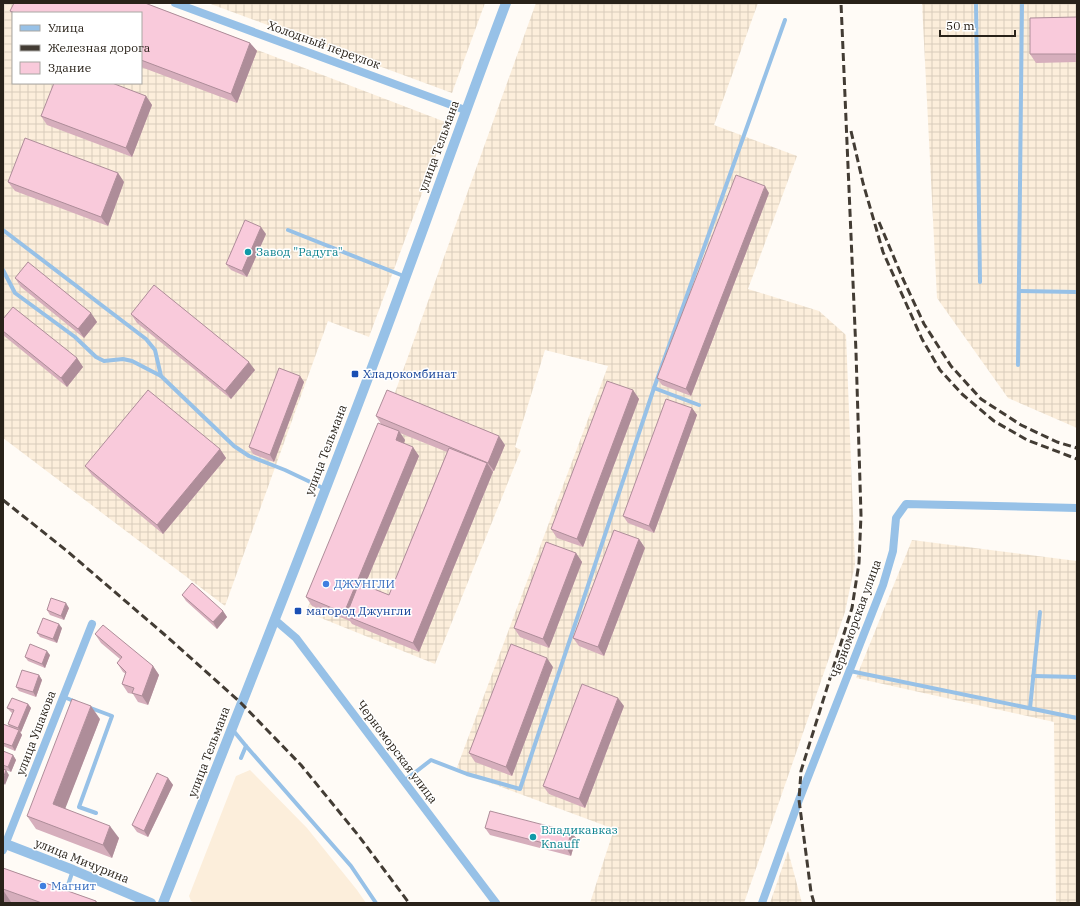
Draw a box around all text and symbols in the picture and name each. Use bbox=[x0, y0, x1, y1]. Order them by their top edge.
legend bbox=[12, 12, 142, 84]
scale bar bbox=[940, 12, 1015, 38]
street label: Холодный переулок bbox=[266, 17, 383, 72]
text: 50 m bbox=[946, 18, 975, 33]
text: Улица bbox=[48, 20, 85, 35]
text: Железная дорога bbox=[48, 40, 151, 55]
text: Здание bbox=[48, 60, 91, 75]
street label: улица Тельмана bbox=[415, 98, 462, 193]
place label: Завод "Радуга" bbox=[256, 244, 343, 259]
marker: Завод "Радуга" bbox=[243, 247, 253, 257]
place label: Хладокомбинат bbox=[363, 366, 457, 381]
marker: Хладокомбинат bbox=[350, 369, 360, 379]
street label: улица Тельмана bbox=[301, 402, 350, 497]
street label: Черноморская улица bbox=[827, 557, 884, 680]
place label: ДЖУНГЛИ bbox=[334, 576, 395, 591]
marker: ДЖУНГЛИ bbox=[321, 579, 331, 589]
place label: магород Джунгли bbox=[306, 603, 411, 618]
marker: магород Джунгли bbox=[293, 606, 303, 616]
street label: улица Ушакова bbox=[13, 688, 59, 777]
street label: Черноморская улица bbox=[354, 697, 441, 807]
street label: улица Тельмана bbox=[184, 704, 233, 799]
place label: Владикавказ Knauff bbox=[541, 822, 618, 851]
marker: Владикавказ Knauff bbox=[528, 832, 538, 842]
street label: улица Мичурина bbox=[33, 835, 132, 886]
place label: Магнит bbox=[51, 878, 96, 893]
marker: Магнит bbox=[38, 881, 48, 891]

